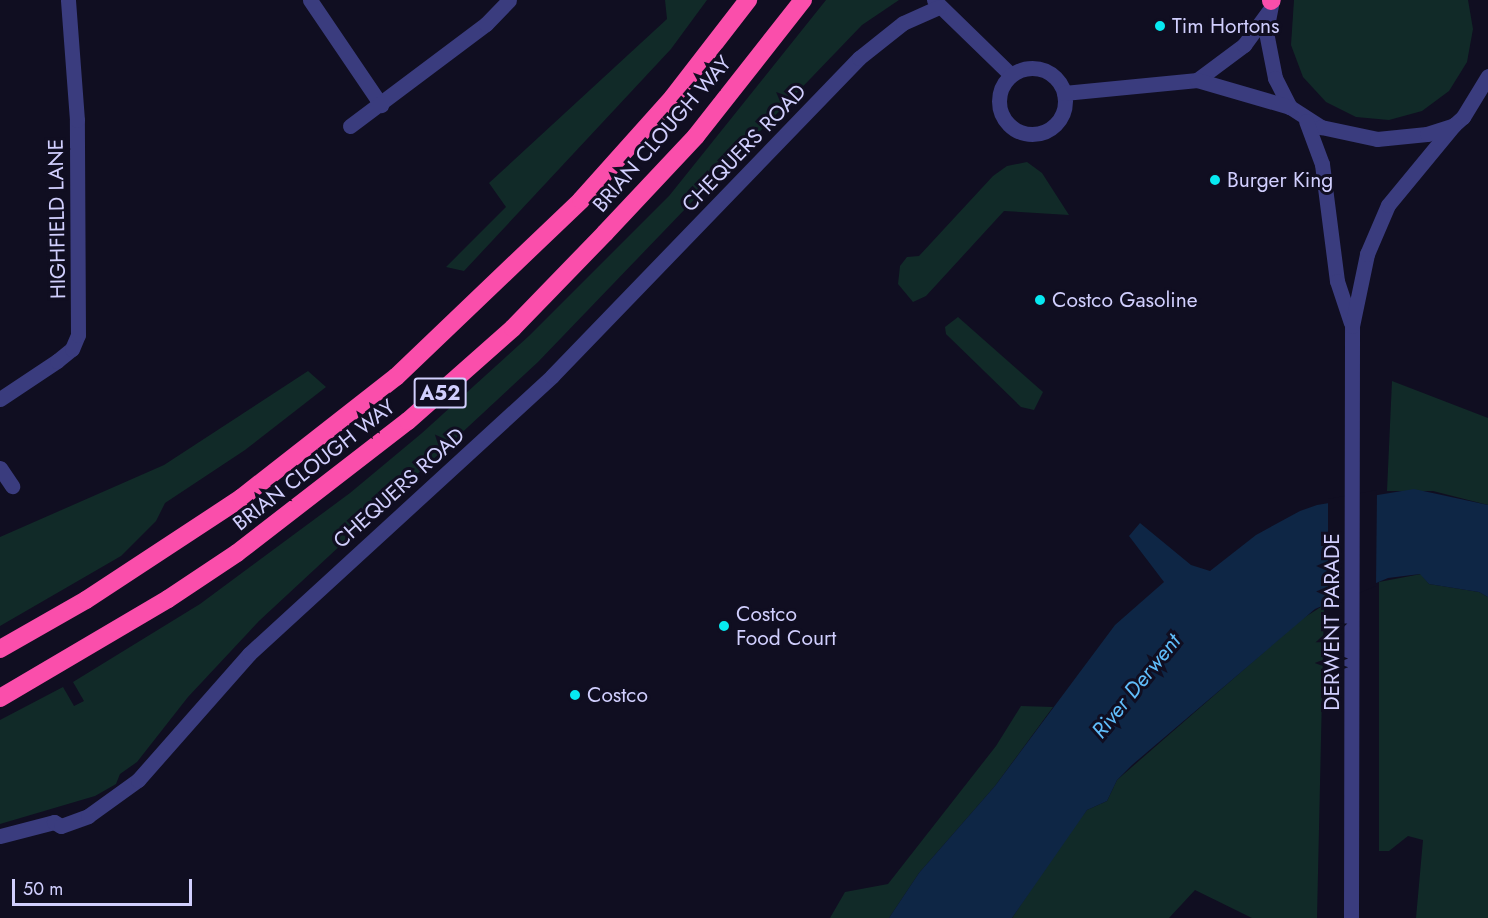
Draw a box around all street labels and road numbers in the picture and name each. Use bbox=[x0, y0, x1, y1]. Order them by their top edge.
street label: BRIAN CLOUGH WAY bbox=[587, 51, 737, 217]
street label: CHEQUERS ROAD bbox=[677, 79, 811, 217]
street label: HIGHFIELD LANE bbox=[43, 139, 71, 299]
road number: A52 bbox=[413, 376, 467, 410]
street label: BRIAN CLOUGH WAY bbox=[228, 394, 400, 536]
street label: CHEQUERS ROAD bbox=[328, 423, 470, 553]
street label: DERWENT PARADE bbox=[1319, 533, 1345, 711]

